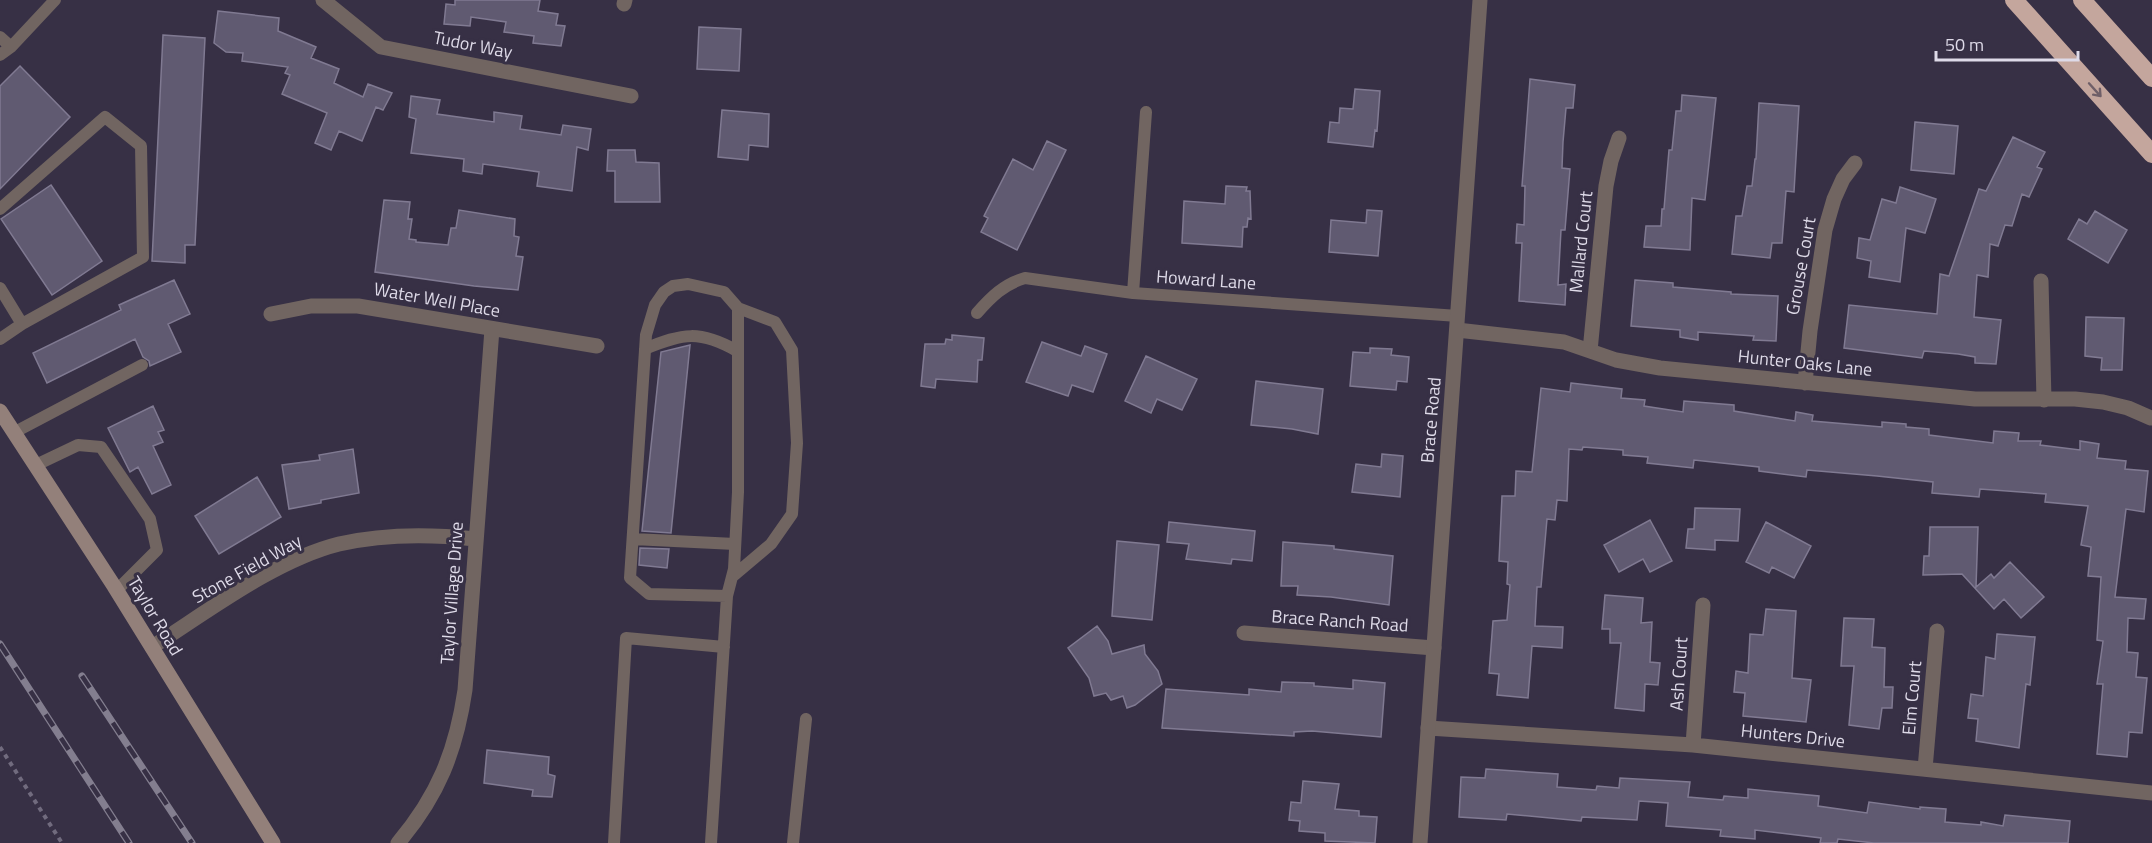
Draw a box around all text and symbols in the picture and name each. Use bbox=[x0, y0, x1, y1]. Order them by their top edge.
street label: Tudor Way bbox=[431, 24, 515, 65]
scale bar bbox=[1936, 24, 2078, 62]
text: 50 m bbox=[1945, 31, 1984, 58]
one-way arrow bbox=[2088, 82, 2102, 97]
street label: Mallard Court bbox=[1562, 189, 1599, 294]
street label: Grouse Court bbox=[1779, 214, 1823, 317]
street label: Howard Lane bbox=[1155, 263, 1257, 296]
street label: Water Well Place bbox=[372, 275, 502, 324]
street label: Hunter Oaks Lane bbox=[1736, 342, 1874, 383]
street label: Brace Road bbox=[1413, 376, 1448, 464]
street label: Taylor Village Drive bbox=[433, 521, 470, 665]
street label: Stone Field Way bbox=[187, 527, 307, 610]
street label: Taylor Road bbox=[121, 571, 190, 661]
street label: Brace Ranch Road bbox=[1271, 602, 1409, 639]
street label: Ash Court bbox=[1662, 635, 1695, 712]
street label: Elm Court bbox=[1895, 659, 1928, 736]
street label: Hunters Drive bbox=[1740, 717, 1847, 754]

